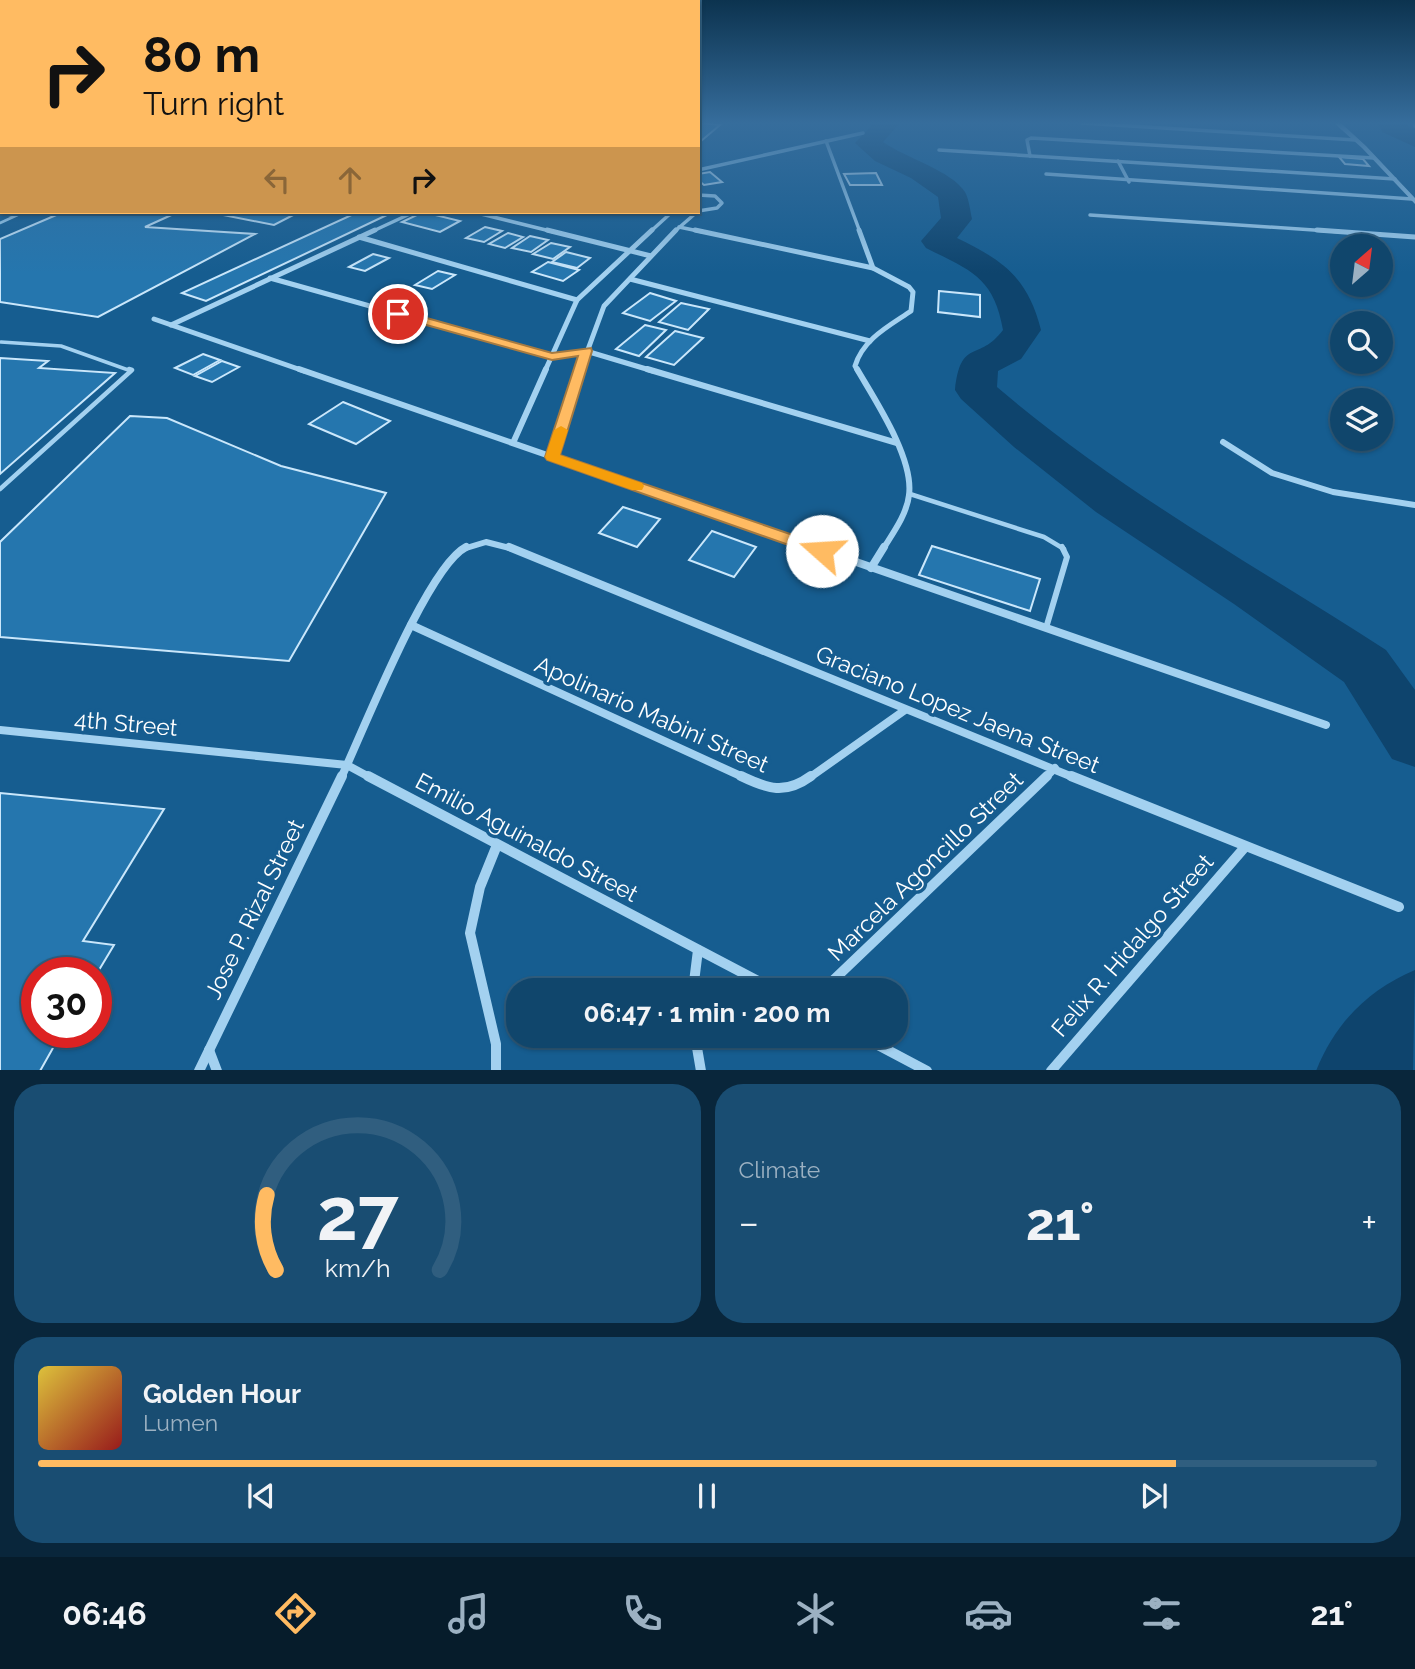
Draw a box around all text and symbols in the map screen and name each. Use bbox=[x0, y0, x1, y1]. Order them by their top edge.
text: 80 m bbox=[143, 26, 260, 83]
icon: right bbox=[28, 28, 119, 119]
text: Turn right bbox=[143, 85, 284, 122]
icon: left bbox=[258, 161, 296, 199]
icon: ahead bbox=[331, 161, 369, 199]
icon: right bbox=[404, 161, 442, 199]
north arrow bbox=[1330, 234, 1393, 298]
map controls bbox=[1330, 234, 1393, 451]
pin bbox=[368, 284, 428, 344]
icon: arrive bbox=[379, 295, 417, 333]
button: search bbox=[1330, 311, 1393, 374]
button: layers bbox=[1330, 388, 1393, 451]
position arrow bbox=[785, 514, 859, 588]
street label: Graciano Lopez Jaena Street bbox=[812, 640, 1104, 778]
street label: Apolinario Mabini Street bbox=[531, 650, 773, 778]
street label: 4th Street bbox=[73, 705, 179, 741]
street label: Marcela Agoncillo Street bbox=[822, 766, 1028, 966]
street label: Emilio Aguinaldo Street bbox=[411, 767, 643, 907]
street label: Jose P. Rizal Street bbox=[199, 815, 309, 1003]
street label: Felix R. Hidalgo Street bbox=[1045, 848, 1219, 1042]
speed limit sign: 30 bbox=[21, 957, 112, 1048]
text: 06:47 · 1 min · 200 m bbox=[584, 998, 830, 1028]
text: Climate bbox=[739, 1156, 820, 1183]
text: 27 bbox=[316, 1172, 398, 1257]
text: 21° bbox=[1026, 1191, 1094, 1252]
text: − bbox=[739, 1200, 759, 1245]
text: + bbox=[1361, 1200, 1377, 1245]
text: km/h bbox=[324, 1252, 390, 1282]
text: Golden Hour bbox=[143, 1379, 301, 1409]
text: Lumen bbox=[143, 1409, 218, 1436]
icon: previous bbox=[242, 1477, 280, 1515]
icon: pause bbox=[688, 1477, 726, 1515]
icon: next bbox=[1135, 1477, 1173, 1515]
icon: directions bbox=[271, 1589, 320, 1638]
icon: music bbox=[444, 1589, 493, 1638]
icon: phone bbox=[618, 1589, 667, 1638]
icon: climate bbox=[791, 1589, 840, 1638]
icon: car bbox=[964, 1589, 1013, 1638]
icon: filters bbox=[1137, 1589, 1186, 1638]
text: 06:46 bbox=[62, 1595, 147, 1632]
text: 21° bbox=[1311, 1595, 1353, 1632]

